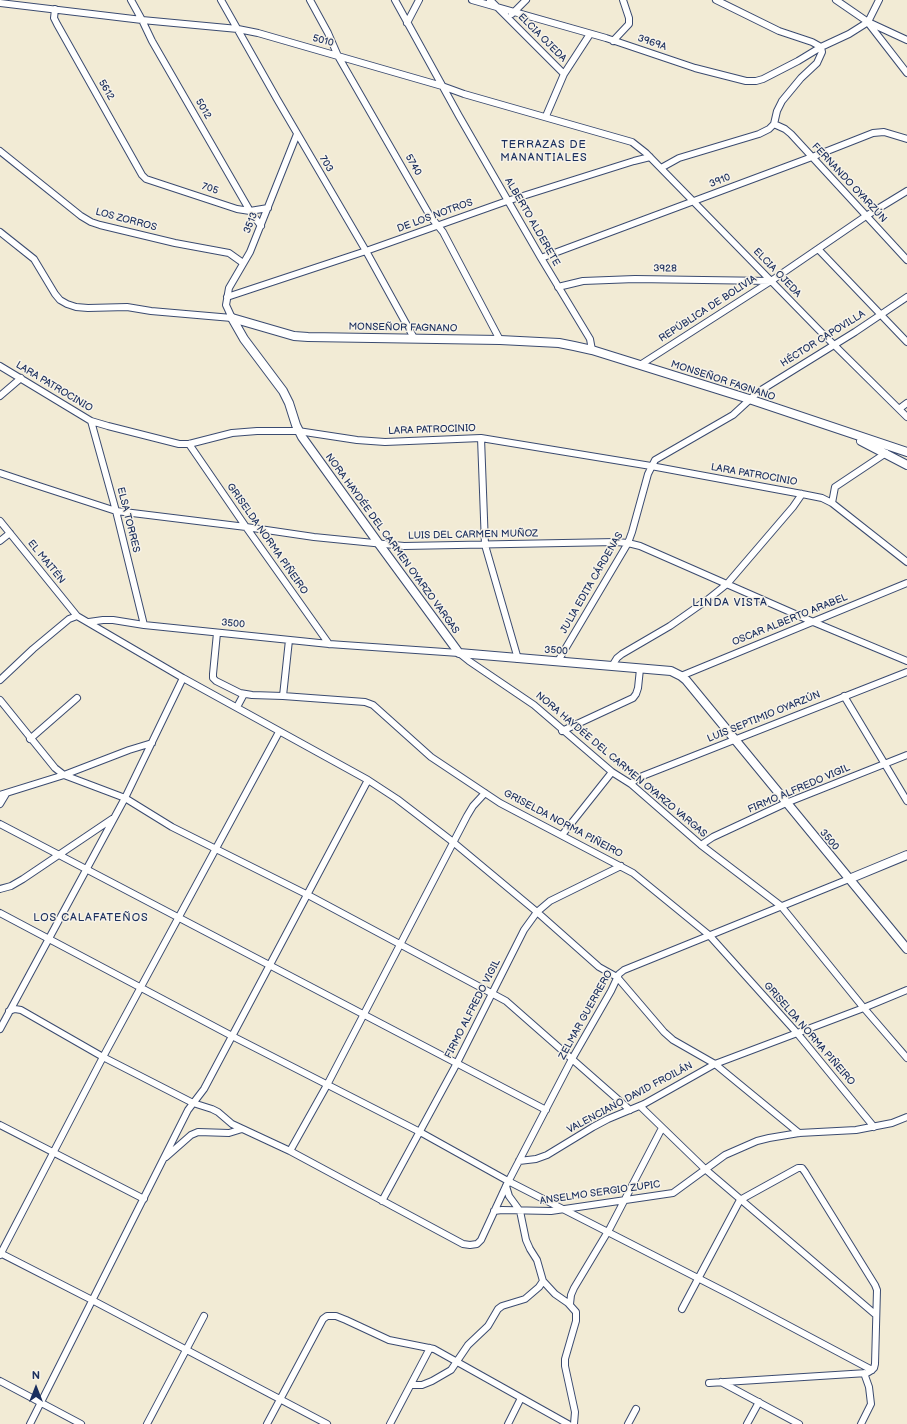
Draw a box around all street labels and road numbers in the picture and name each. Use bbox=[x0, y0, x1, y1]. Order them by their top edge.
street label: ELCIA OJEDA bbox=[515, 11, 569, 65]
street label: 5010 bbox=[311, 32, 335, 50]
street label: 3969A bbox=[636, 32, 668, 54]
street label: 5612 bbox=[95, 78, 117, 102]
street label: 5012 bbox=[192, 97, 214, 121]
street label: FERNANDO OYARZÚN bbox=[809, 141, 889, 225]
street label: 5740 bbox=[402, 152, 424, 178]
street label: 703 bbox=[317, 154, 335, 174]
street label: 3910 bbox=[708, 172, 732, 190]
street label: ALBERTO ALDERETE bbox=[502, 176, 562, 268]
street label: 705 bbox=[200, 181, 220, 197]
street label: DE LOS NOTROS bbox=[395, 197, 475, 235]
street label: LOS ZORROS bbox=[94, 206, 158, 234]
street label: 3513 bbox=[241, 211, 261, 235]
street label: ELCIA OJEDA bbox=[751, 246, 803, 300]
street label: 3928 bbox=[653, 263, 677, 275]
street label: REPÚBLICA DE BOLIVIA bbox=[657, 273, 759, 345]
street label: HÉCTOR CAPOVILLA bbox=[779, 308, 867, 370]
street label: MONSEÑOR FAGNANO bbox=[348, 321, 458, 335]
street label: MONSEÑOR FAGNANO bbox=[669, 358, 777, 404]
street label: LARA PATROCINIO bbox=[13, 359, 95, 415]
street label: LARA PATROCINIO bbox=[388, 422, 476, 438]
street label: NORA HAYDÉE DEL CARMEN OYARZO VARGAS bbox=[323, 452, 461, 636]
street label: LARA PATROCINIO bbox=[710, 461, 798, 489]
street label: GRISELDA NORMA PIÑEIRO bbox=[224, 481, 310, 597]
street label: ELSA TORRES bbox=[114, 486, 142, 554]
street label: LUIS DEL CARMEN MUÑOZ bbox=[408, 528, 538, 542]
street label: JULIA EDITA CÁRDENAS bbox=[558, 530, 626, 636]
street label: EL MAITÉN bbox=[25, 538, 67, 586]
street label: OSCAR ALBERTO ARABEL bbox=[731, 591, 849, 649]
street label: 3500 bbox=[221, 617, 245, 631]
street label: 3500 bbox=[544, 644, 568, 658]
street label: LUIS SEPTIMIO OYARZÚN bbox=[706, 689, 822, 745]
street label: NORA HAYDÉE DEL CARMEN OYARZO VARGAS bbox=[533, 690, 709, 840]
street label: FIRMO ALFREDO VIGIL bbox=[746, 762, 852, 816]
street label: GRISELDA NORMA PIÑEIRO bbox=[501, 787, 625, 861]
street label: 3500 bbox=[817, 827, 841, 853]
street label: FIRMO ALFREDO VIGIL bbox=[443, 957, 503, 1061]
street label: ZELMAR GUERRERO bbox=[557, 968, 615, 1062]
street label: GRISELDA NORMA PIÑEIRO bbox=[761, 980, 857, 1088]
street label: VALENCIANO DAVID FROILÁN bbox=[565, 1060, 695, 1136]
street label: ANSELMO SERGIO ZUPIC bbox=[539, 1179, 661, 1207]

